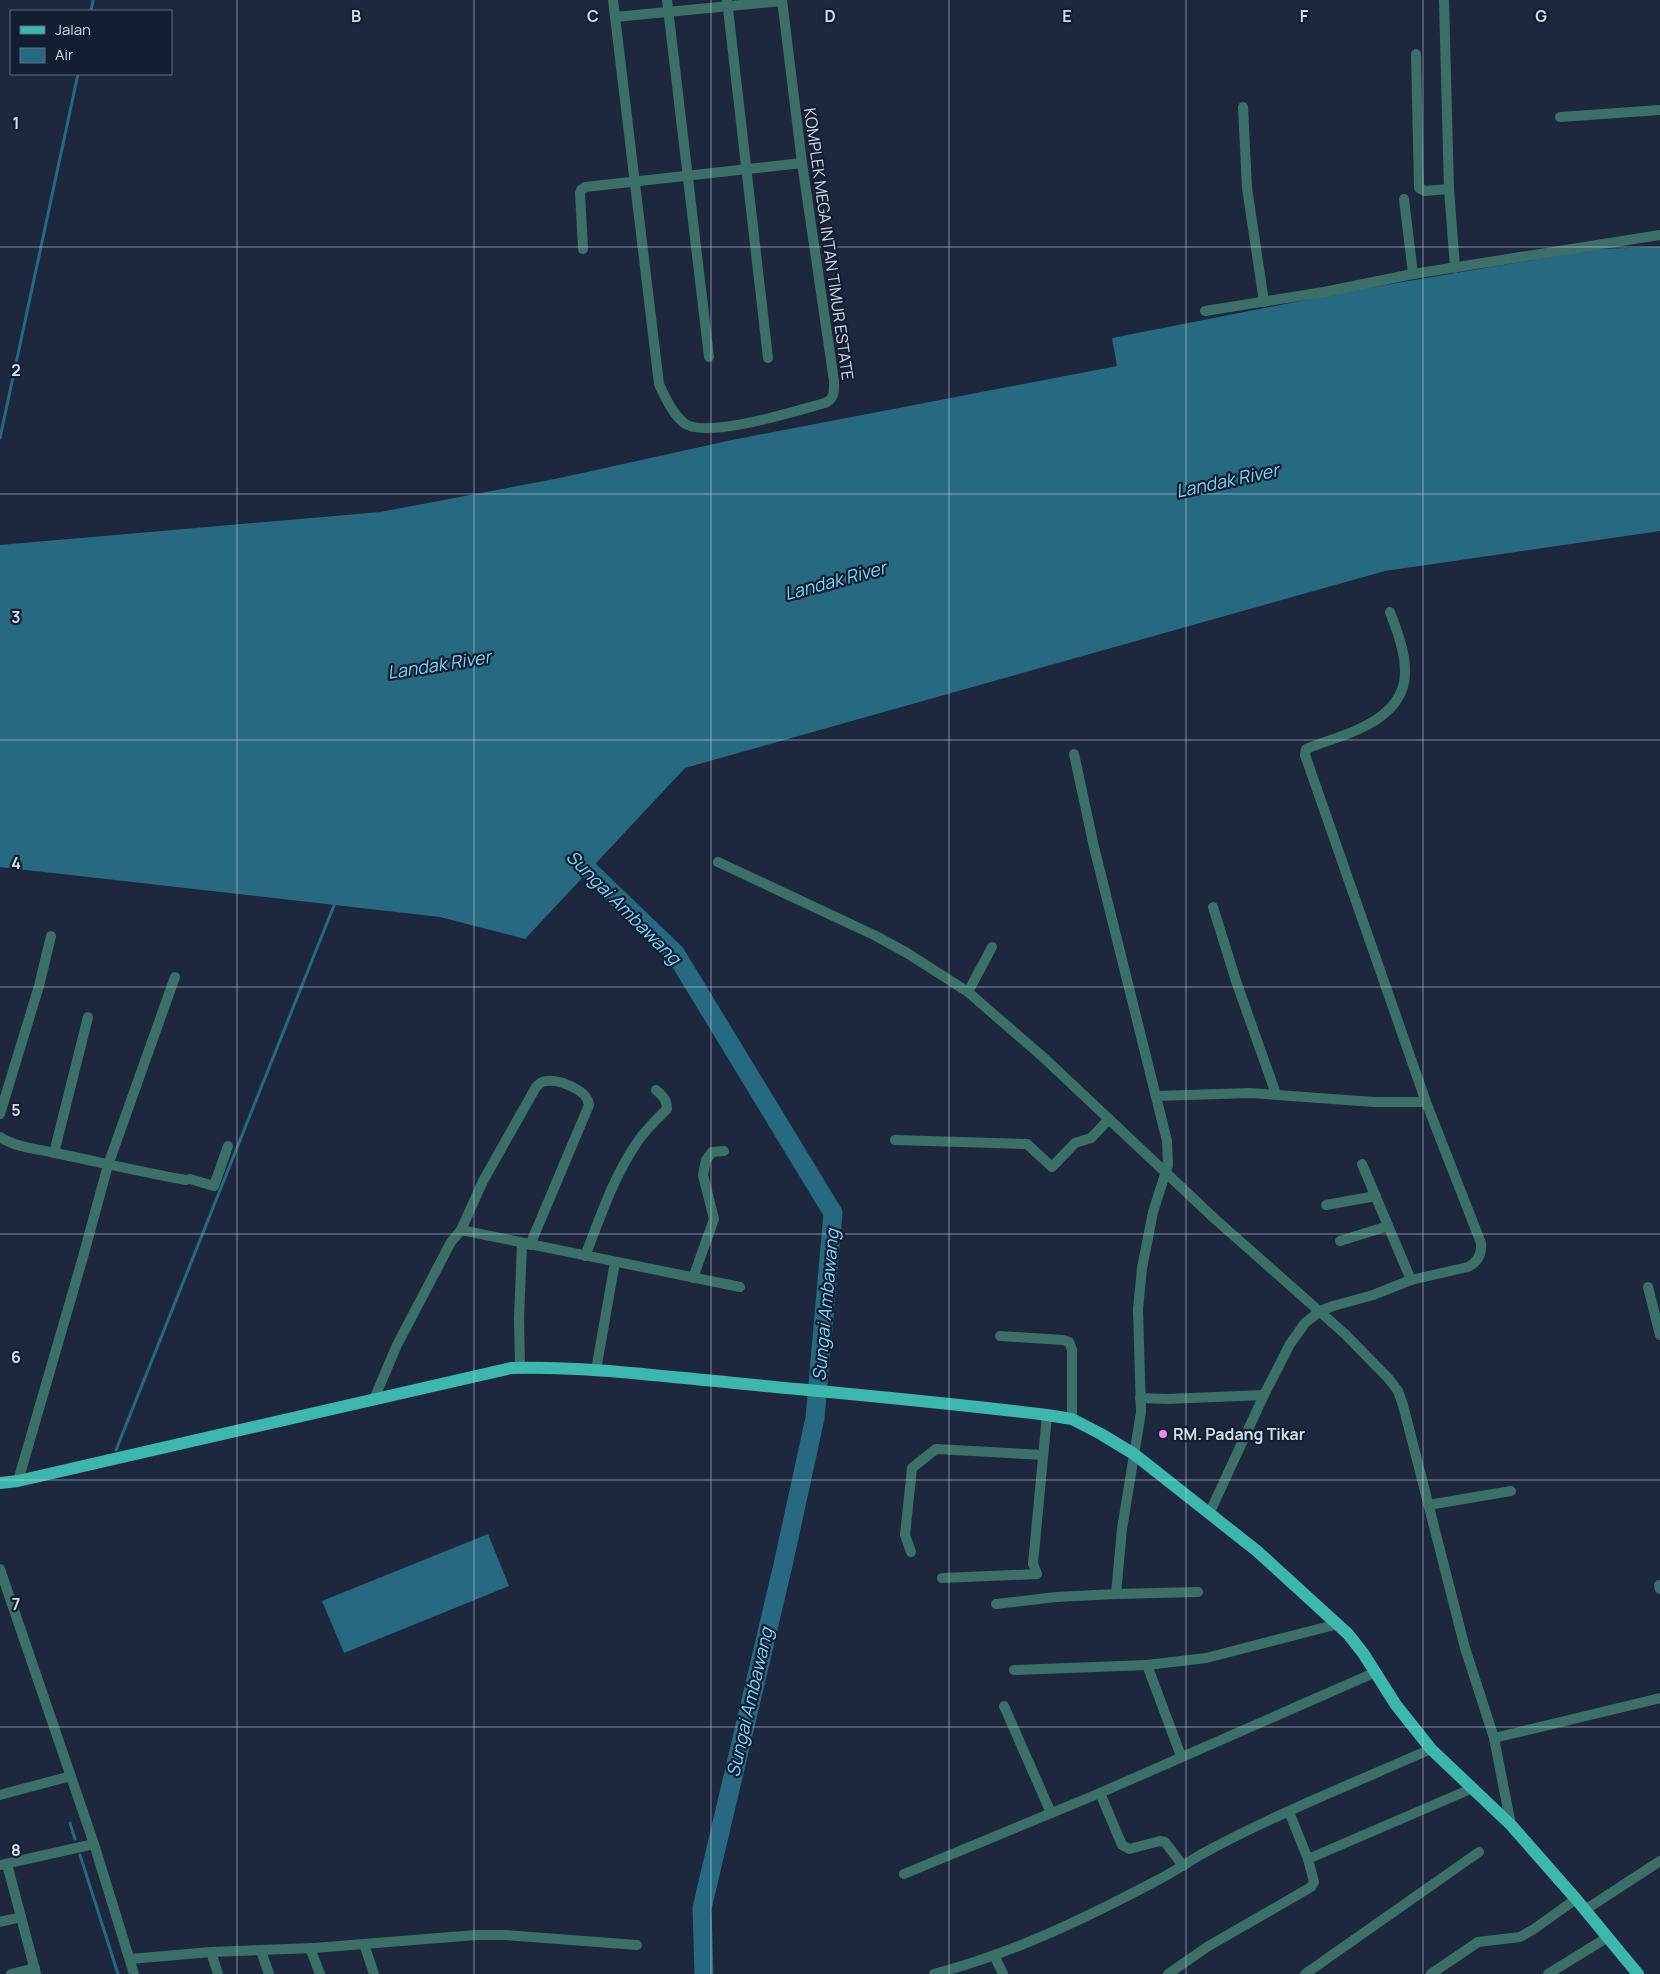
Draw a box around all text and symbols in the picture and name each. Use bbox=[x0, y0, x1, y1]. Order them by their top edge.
text: B bbox=[351, 5, 361, 27]
text: C bbox=[587, 5, 599, 27]
text: D bbox=[824, 5, 836, 27]
text: E bbox=[1062, 5, 1072, 27]
text: F bbox=[1300, 5, 1309, 27]
text: G bbox=[1535, 5, 1547, 27]
legend bbox=[10, 10, 172, 75]
text: Jalan bbox=[55, 19, 91, 40]
text: Air bbox=[55, 44, 74, 65]
street label: KOMPLEK MEGA INTAN TIMUR ESTATE bbox=[799, 106, 859, 382]
text: 1 bbox=[12, 112, 20, 134]
text: 2 bbox=[11, 359, 21, 381]
water label: Landak River bbox=[1173, 457, 1283, 503]
water label: Landak River bbox=[781, 554, 891, 605]
text: 3 bbox=[11, 606, 21, 628]
water label: Landak River bbox=[386, 644, 495, 684]
water label: Sungai Ambawang bbox=[562, 845, 687, 970]
text: 4 bbox=[11, 852, 21, 874]
text: 5 bbox=[11, 1099, 21, 1121]
water label: Sungai Ambawang bbox=[806, 1227, 844, 1382]
text: 6 bbox=[11, 1346, 21, 1368]
place label: RM. Padang Tikar bbox=[1173, 1423, 1305, 1445]
marker: RM. Padang Tikar bbox=[1157, 1428, 1169, 1440]
text: 7 bbox=[12, 1593, 20, 1615]
water label: Sungai Ambawang bbox=[720, 1624, 778, 1779]
text: 8 bbox=[11, 1839, 21, 1861]

